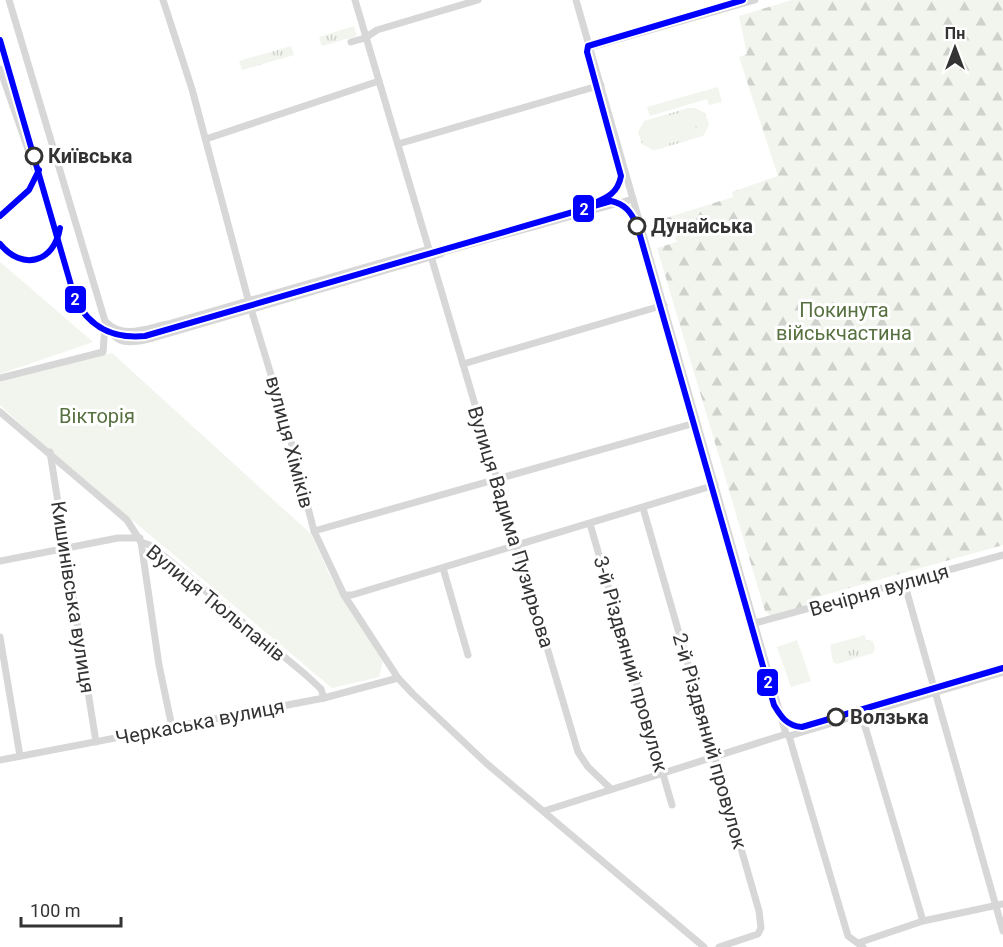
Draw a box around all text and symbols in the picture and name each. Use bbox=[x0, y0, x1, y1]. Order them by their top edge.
north arrow bbox=[925, 18, 985, 78]
text: Пн bbox=[945, 24, 965, 43]
place label: Київська bbox=[48, 144, 133, 168]
marker: Київська bbox=[25, 147, 43, 165]
line badge: 2 bbox=[572, 194, 595, 223]
text: 2 bbox=[579, 200, 589, 219]
place label: Дунайська bbox=[651, 214, 753, 238]
marker: Дунайська bbox=[628, 217, 646, 235]
line badge: 2 bbox=[64, 285, 87, 314]
text: 2 bbox=[70, 290, 80, 309]
park label: Покинута військчастина bbox=[776, 298, 912, 345]
street label: вулиця Хіміків bbox=[261, 373, 319, 511]
street label: Вулиця Вадима Пузирьова bbox=[463, 403, 559, 651]
park label: Вікторія bbox=[59, 404, 135, 428]
street label: Кишинівська вулиця bbox=[46, 499, 100, 695]
street label: Вулиця Тюльпанів bbox=[142, 540, 290, 666]
street label: 3-й Різдвяний провулок bbox=[589, 553, 673, 775]
street label: Вечірня вулиця bbox=[806, 559, 952, 621]
street label: 2-й Різдвяний провулок bbox=[668, 630, 752, 852]
line badge: 2 bbox=[756, 668, 779, 697]
text: 2 bbox=[763, 673, 773, 692]
street label: Черкаська вулиця bbox=[113, 694, 287, 750]
place label: Волзька bbox=[850, 705, 929, 729]
marker: Волзька bbox=[827, 708, 845, 726]
scale bar bbox=[21, 890, 122, 928]
text: 100 m bbox=[30, 900, 81, 921]

